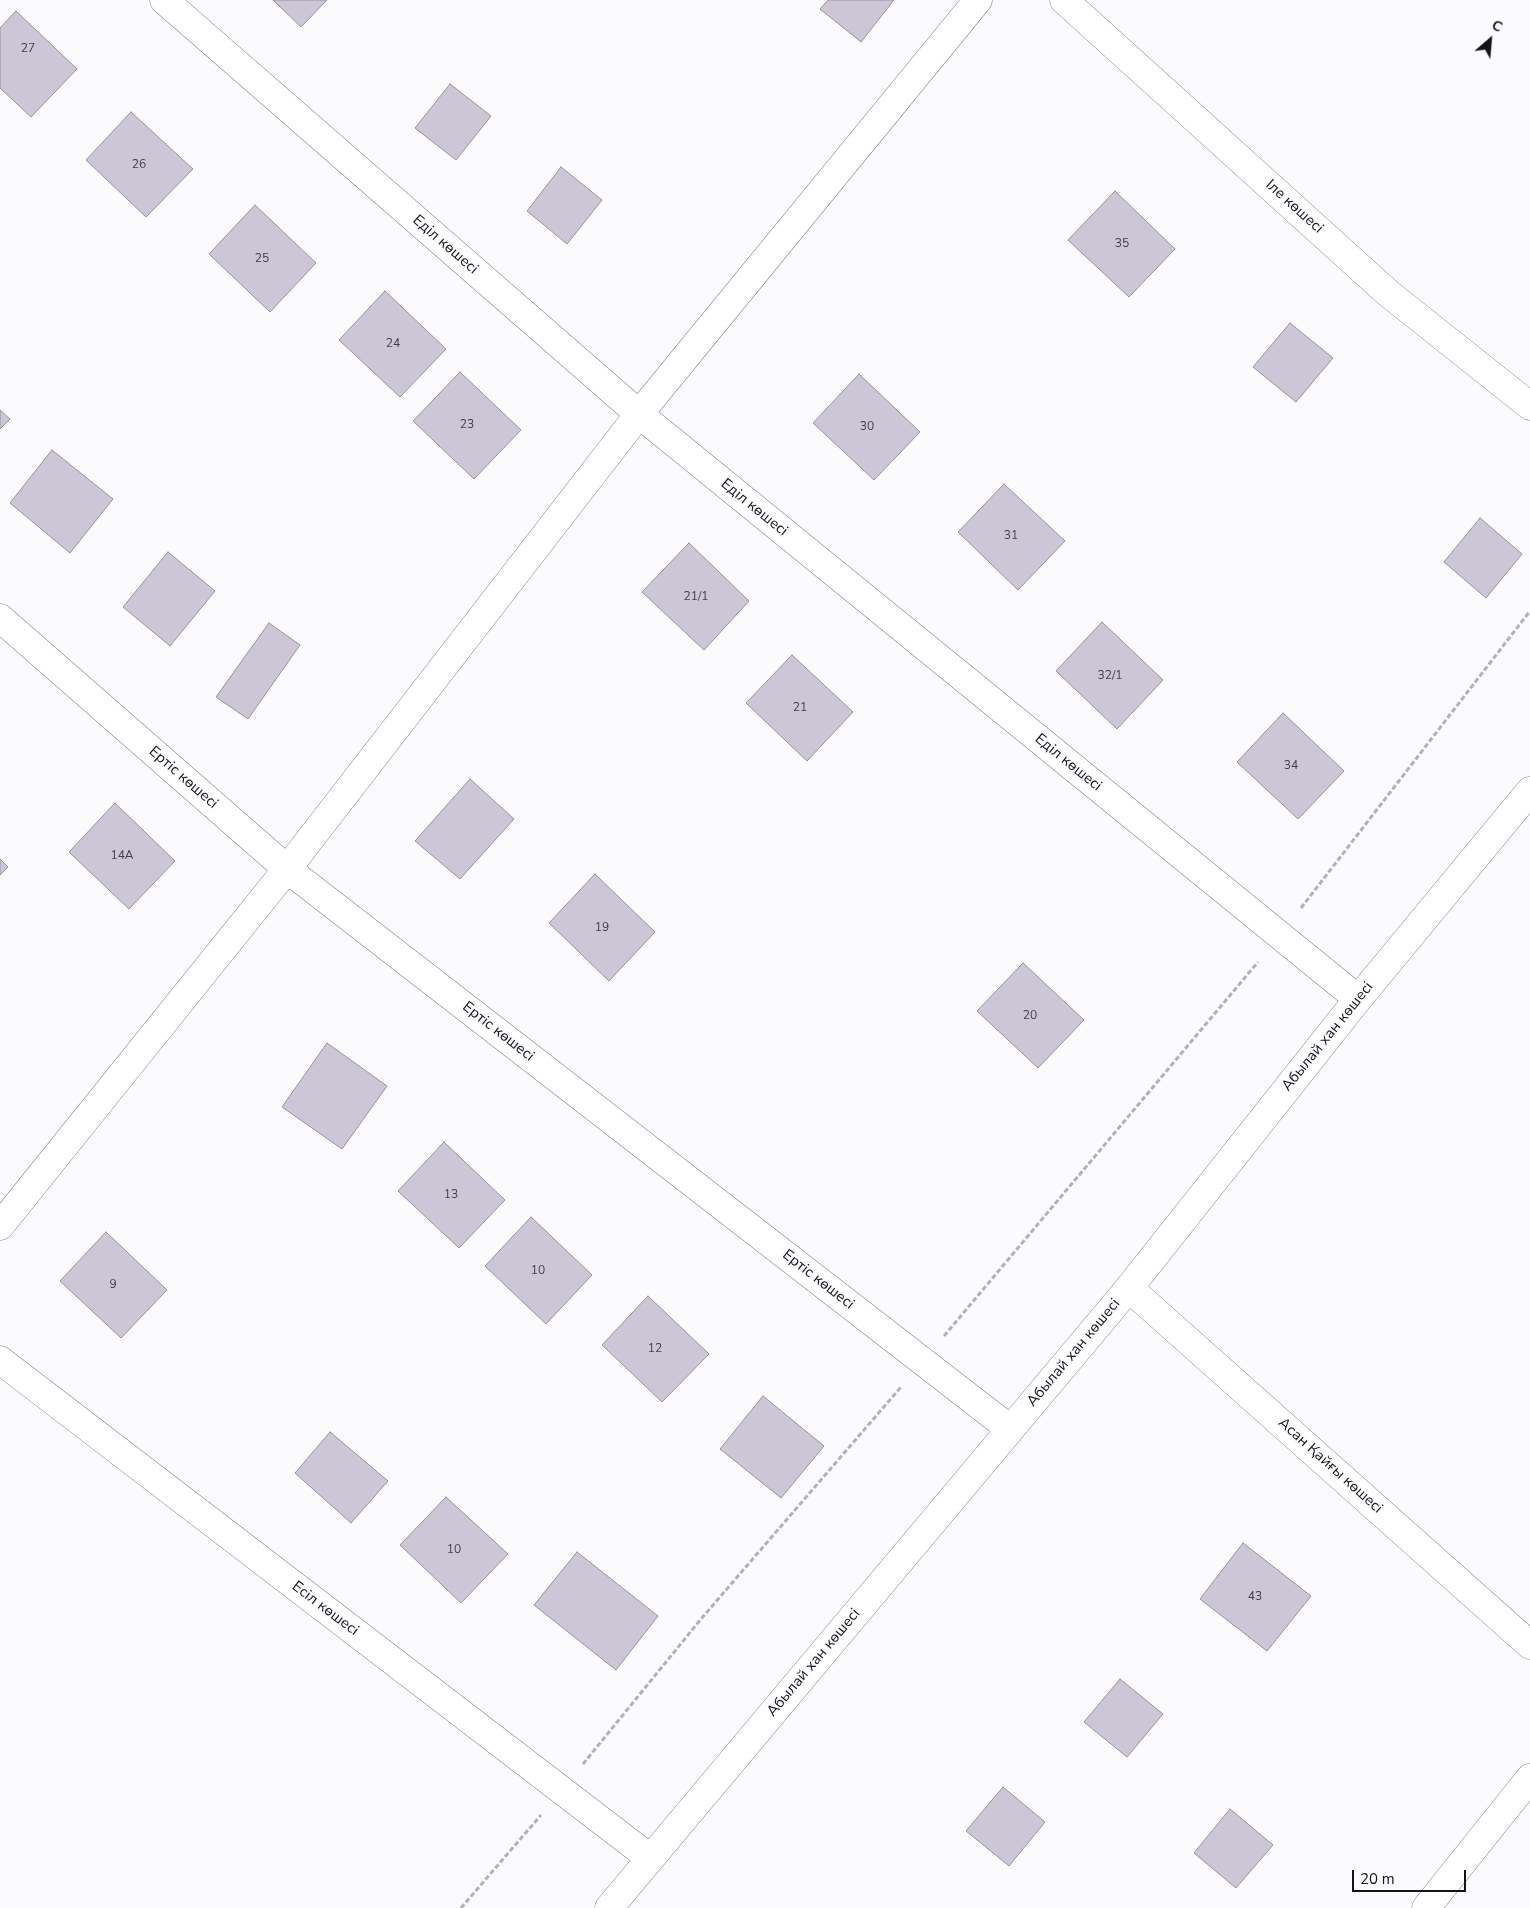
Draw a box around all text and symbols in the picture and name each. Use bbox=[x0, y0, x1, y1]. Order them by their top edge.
north arrow bbox=[1465, 15, 1515, 65]
text: С bbox=[1488, 16, 1506, 37]
house number: 27 bbox=[21, 42, 35, 56]
house number: 26 bbox=[132, 158, 146, 172]
street label: Іле көшесі bbox=[1261, 176, 1327, 238]
street label: Еділ көшесі bbox=[409, 212, 481, 278]
house number: 35 bbox=[1115, 237, 1129, 251]
house number: 25 bbox=[255, 252, 269, 266]
house number: 24 bbox=[386, 337, 400, 351]
house number: 23 bbox=[460, 418, 474, 432]
house number: 30 bbox=[860, 420, 874, 434]
street label: Еділ көшесі bbox=[717, 476, 791, 540]
house number: 31 bbox=[1004, 529, 1018, 543]
house number: 21/1 bbox=[684, 590, 708, 604]
house number: 32/1 bbox=[1098, 669, 1122, 683]
house number: 21 bbox=[793, 701, 807, 715]
street label: Еділ көшесі bbox=[1031, 731, 1105, 795]
street label: Ертіс көшесі bbox=[145, 743, 221, 813]
house number: 34 bbox=[1284, 759, 1298, 773]
house number: 14А bbox=[110, 849, 134, 863]
house number: 19 bbox=[595, 921, 609, 935]
street label: Абылай хан көшесі bbox=[1278, 979, 1378, 1095]
street label: Ертіс көшесі bbox=[459, 998, 537, 1066]
house number: 20 bbox=[1023, 1009, 1037, 1023]
house number: 13 bbox=[444, 1188, 458, 1202]
street label: Ертіс көшесі bbox=[779, 1246, 857, 1314]
house number: 10 bbox=[531, 1264, 545, 1278]
house number: 9 bbox=[109, 1278, 117, 1292]
street label: Абылай хан көшесі bbox=[1024, 1295, 1124, 1411]
house number: 12 bbox=[648, 1342, 662, 1356]
street label: Асан Қайғы көшесі bbox=[1274, 1414, 1386, 1518]
house number: 10 bbox=[447, 1543, 461, 1557]
street label: Есіл көшесі bbox=[288, 1578, 362, 1640]
house number: 43 bbox=[1248, 1590, 1262, 1604]
street label: Абылай хан көшесі bbox=[764, 1605, 864, 1721]
scale bar bbox=[1355, 1860, 1469, 1892]
text: 20 m bbox=[1360, 1869, 1395, 1889]

